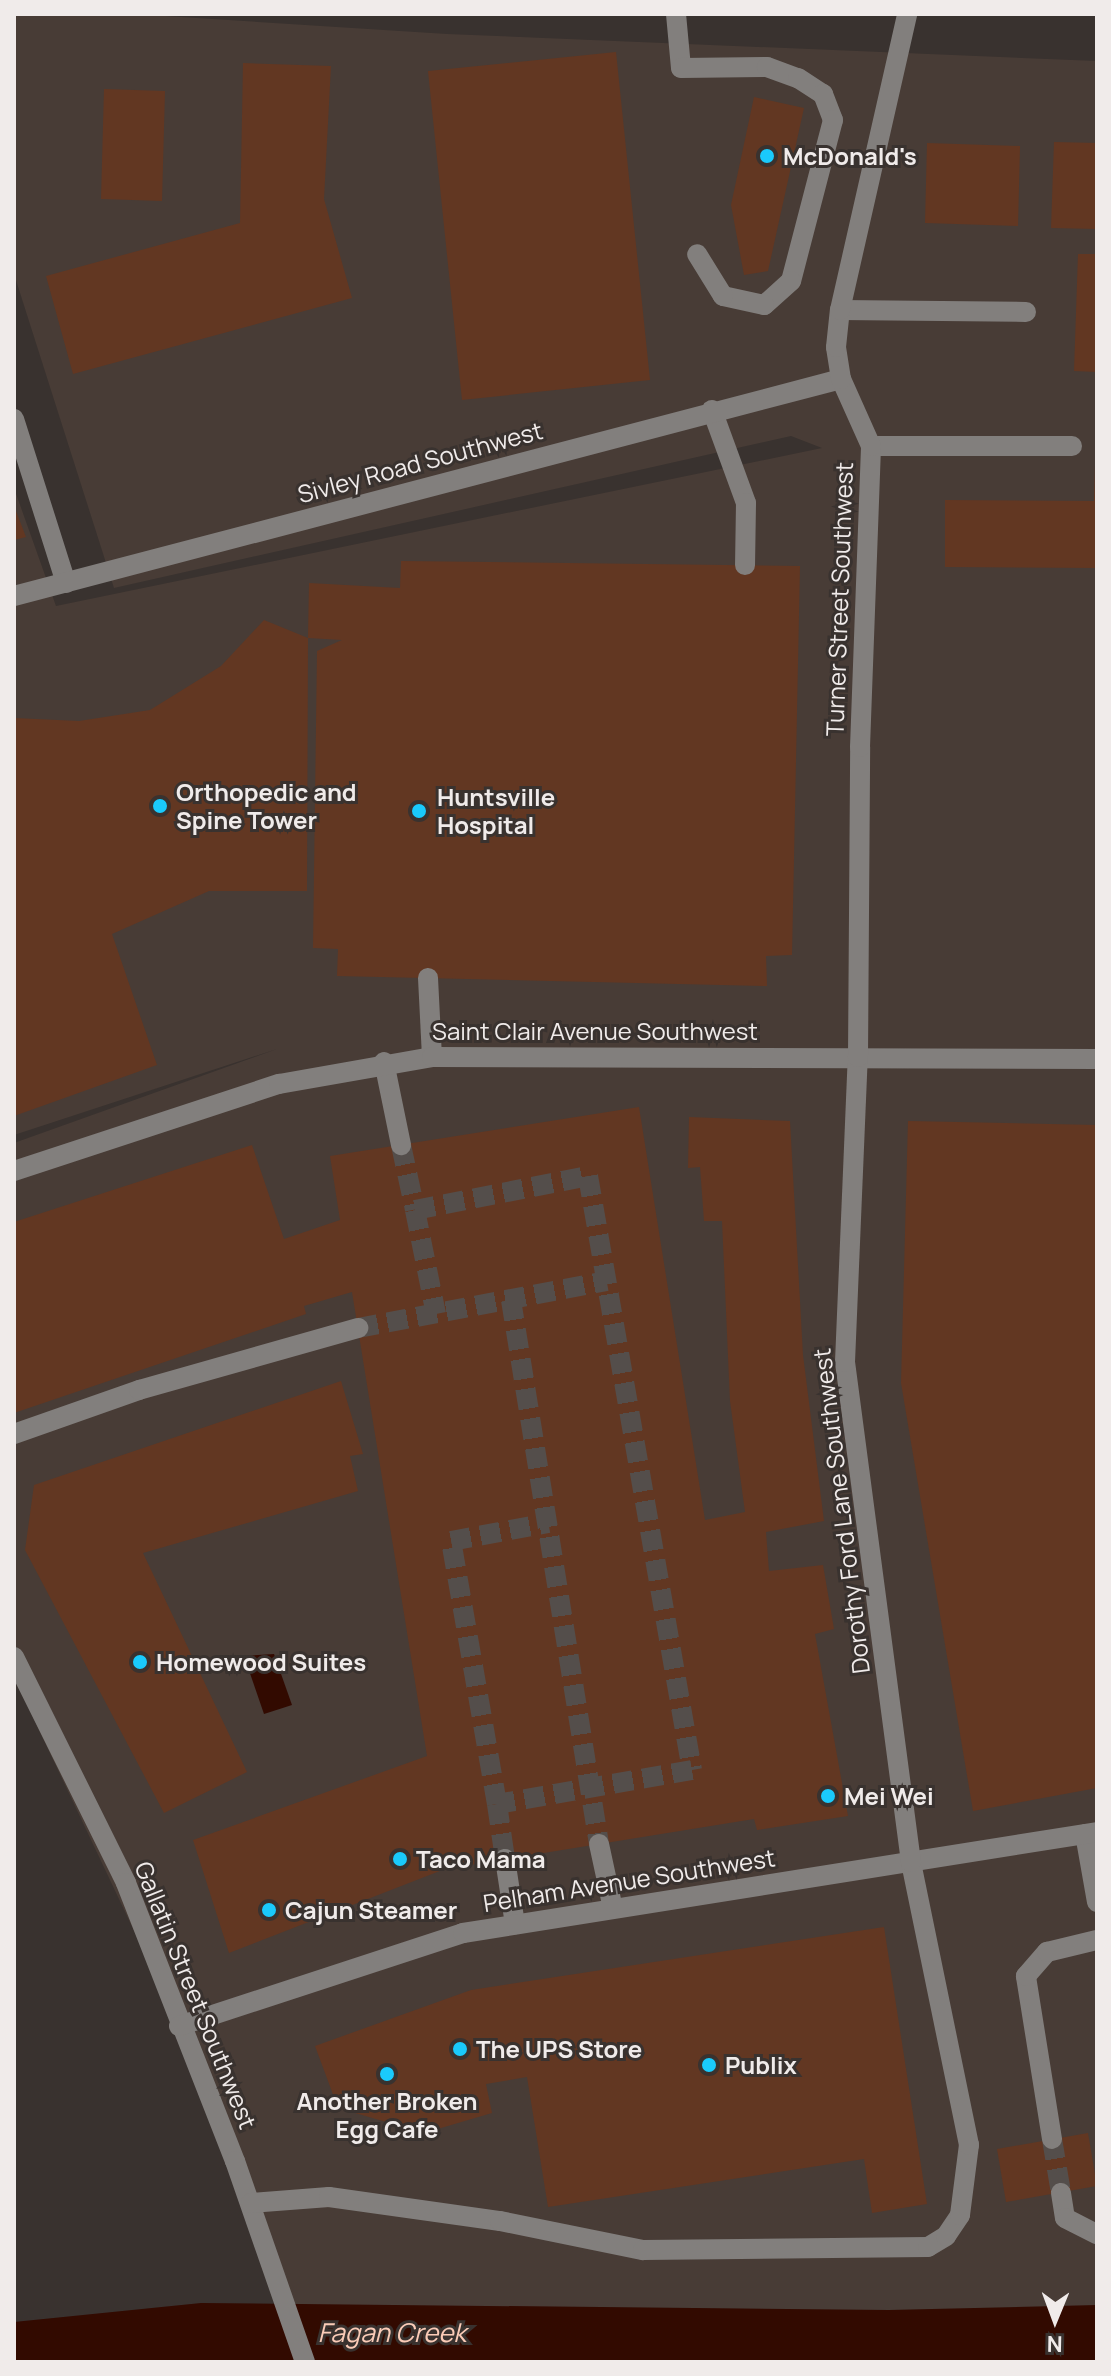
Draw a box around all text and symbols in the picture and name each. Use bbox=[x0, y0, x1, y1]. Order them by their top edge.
place label: McDonald's bbox=[783, 142, 917, 170]
marker: McDonald's bbox=[758, 147, 776, 165]
street label: Sivley Road Southwest bbox=[294, 415, 546, 509]
street label: Turner Street Southwest bbox=[820, 461, 858, 737]
place label: Orthopedic and Spine Tower bbox=[176, 778, 357, 834]
place label: Huntsville Hospital bbox=[437, 783, 555, 839]
marker: Orthopedic and Spine Tower bbox=[151, 797, 169, 815]
marker: Huntsville Hospital bbox=[408, 800, 430, 822]
street label: Saint Clair Avenue Southwest bbox=[432, 1017, 758, 1045]
street label: Dorothy Ford Lane Southwest bbox=[807, 1347, 875, 1675]
place label: Homewood Suites bbox=[156, 1648, 366, 1676]
marker: Homewood Suites bbox=[131, 1653, 149, 1671]
place label: Mei Wei bbox=[844, 1782, 934, 1810]
marker: Mei Wei bbox=[819, 1787, 837, 1805]
street label: Pelham Avenue Southwest bbox=[481, 1843, 777, 1917]
place label: Taco Mama bbox=[416, 1845, 546, 1873]
marker: Taco Mama bbox=[391, 1850, 409, 1868]
street label: Gallatin Street Southwest bbox=[129, 1857, 263, 2133]
place label: Cajun Steamer bbox=[285, 1896, 457, 1924]
marker: Cajun Steamer bbox=[260, 1901, 278, 1919]
place label: The UPS Store bbox=[476, 2035, 642, 2063]
marker: The UPS Store bbox=[451, 2040, 469, 2058]
place label: Publix bbox=[725, 2051, 797, 2079]
marker: Publix bbox=[700, 2056, 718, 2074]
marker: Another Broken Egg Cafe bbox=[378, 2065, 396, 2083]
place label: Another Broken Egg Cafe bbox=[296, 2087, 478, 2143]
north arrow bbox=[1015, 2280, 1095, 2360]
water label: Fagan Creek bbox=[318, 2317, 466, 2349]
text: N bbox=[1046, 2329, 1063, 2359]

